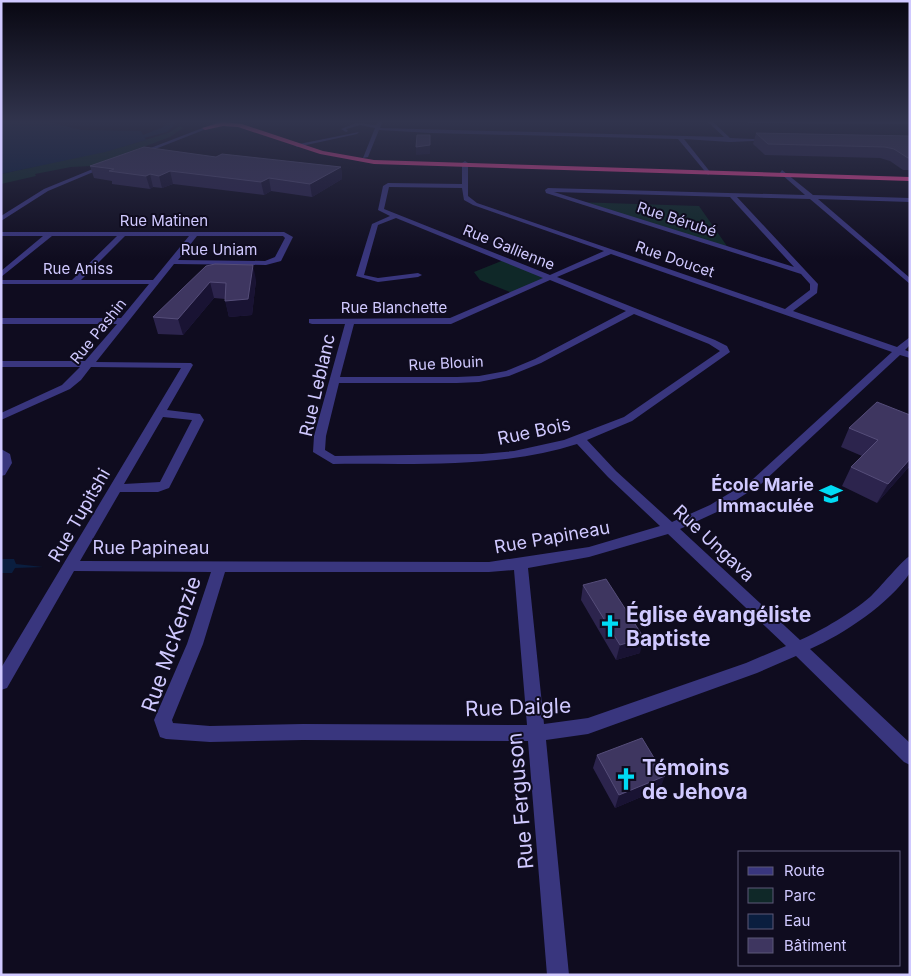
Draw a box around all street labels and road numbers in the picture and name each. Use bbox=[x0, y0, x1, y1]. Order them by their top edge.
street label: Rue Bérubé bbox=[635, 197, 719, 241]
street label: Rue Matinen bbox=[120, 211, 208, 230]
street label: Rue Gallienne bbox=[460, 220, 558, 274]
street label: Rue Doucet bbox=[633, 237, 717, 281]
street label: Rue Uniam bbox=[181, 240, 257, 259]
street label: Rue Aniss bbox=[43, 259, 113, 278]
street label: Rue Pashin bbox=[66, 294, 130, 368]
street label: Rue Blanchette bbox=[341, 298, 447, 317]
street label: Rue Leblanc bbox=[295, 332, 339, 438]
street label: Rue Blouin bbox=[408, 352, 484, 374]
street label: Rue Bois bbox=[496, 413, 572, 449]
street label: Rue Tupitshi bbox=[44, 465, 114, 565]
street label: Rue Ungava bbox=[669, 500, 759, 586]
street label: Rue Papineau bbox=[493, 517, 611, 557]
street label: Rue Papineau bbox=[93, 537, 209, 558]
street label: Rue McKenzie bbox=[136, 573, 206, 715]
street label: Rue Daigle bbox=[464, 693, 572, 721]
street label: Rue Ferguson bbox=[502, 732, 538, 870]

